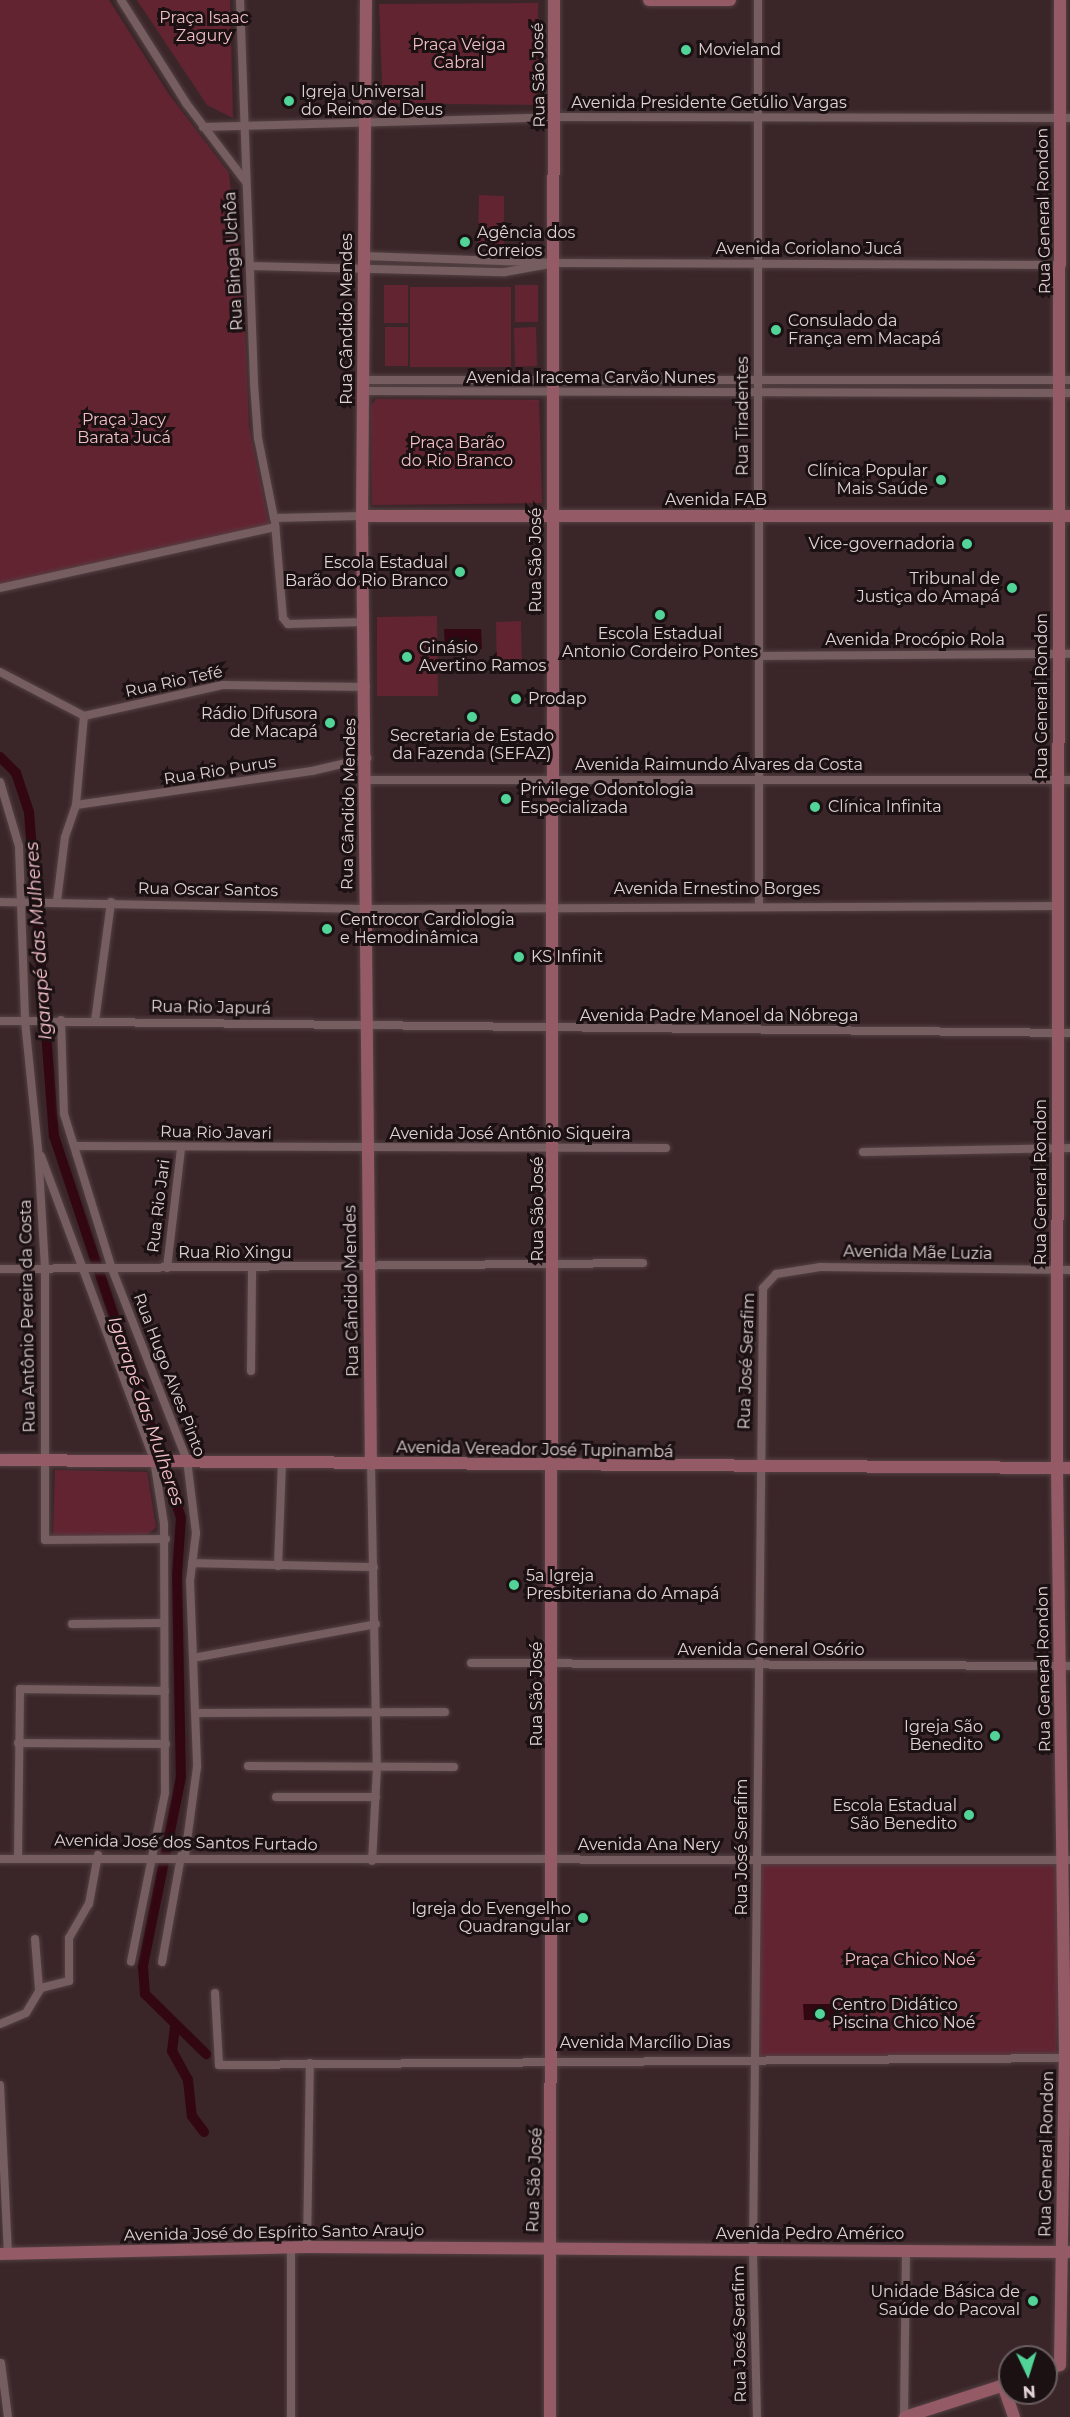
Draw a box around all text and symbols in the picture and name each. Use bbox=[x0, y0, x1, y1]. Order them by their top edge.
park label: Praça Isaac Zagury bbox=[159, 8, 249, 46]
street label: Rua São José bbox=[528, 22, 550, 128]
park label: Praça Veiga Cabral bbox=[412, 35, 506, 73]
place label: Movieland bbox=[698, 40, 781, 60]
marker: Movieland bbox=[679, 43, 693, 57]
place label: Igreja Universal do Reino de Deus bbox=[301, 82, 443, 120]
street label: Avenida Presidente Getúlio Vargas bbox=[571, 93, 847, 113]
marker: Igreja Universal do Reino de Deus bbox=[282, 94, 296, 108]
street label: Rua General Rondon bbox=[1033, 128, 1055, 294]
street label: Rua Binga Uchôa bbox=[221, 191, 247, 331]
place label: Agência dos Correios bbox=[477, 223, 575, 261]
street label: Rua Cândido Mendes bbox=[337, 233, 357, 405]
marker: Agência dos Correios bbox=[458, 235, 472, 249]
street label: Avenida Coriolano Jucá bbox=[716, 239, 902, 259]
place label: Consulado da França em Macapá bbox=[788, 311, 941, 349]
marker: Consulado da França em Macapá bbox=[769, 323, 783, 337]
street label: Rua Tiradentes bbox=[733, 356, 753, 476]
street label: Avenida Iracema Carvão Nunes bbox=[466, 368, 716, 388]
park label: Praça Jacy Barata Jucá bbox=[77, 410, 171, 448]
park label: Praça Barão do Rio Branco bbox=[401, 433, 513, 471]
place label: Clínica Popular Mais Saúde bbox=[807, 461, 928, 499]
marker: Clínica Popular Mais Saúde bbox=[932, 471, 950, 489]
street label: Avenida FAB bbox=[665, 490, 767, 510]
street label: Rua São José bbox=[526, 508, 546, 612]
place label: Vice-governadoria bbox=[809, 534, 955, 554]
marker: Vice-governadoria bbox=[960, 537, 974, 551]
place label: Escola Estadual Barão do Rio Branco bbox=[285, 553, 448, 591]
marker: Escola Estadual Barão do Rio Branco bbox=[453, 565, 467, 579]
place label: Tribunal de Justiça do Amapá bbox=[857, 569, 1000, 607]
marker: Tribunal de Justiça do Amapá bbox=[1005, 581, 1019, 595]
marker: Escola Estadual Antonio Cordeiro Pontes bbox=[653, 608, 667, 622]
street label: Rua General Rondon bbox=[1032, 613, 1052, 779]
place label: Escola Estadual Antonio Cordeiro Pontes bbox=[562, 624, 758, 662]
street label: Avenida Procópio Rola bbox=[825, 630, 1005, 650]
place label: Ginásio Avertino Ramos bbox=[419, 638, 546, 676]
marker: Ginásio Avertino Ramos bbox=[400, 650, 414, 664]
street label: Rua Rio Tefé bbox=[124, 662, 224, 702]
place label: Prodap bbox=[528, 689, 587, 709]
marker: Prodap bbox=[509, 692, 523, 706]
place label: Rádio Difusora de Macapá bbox=[201, 704, 318, 742]
marker: Secretaria de Estado da Fazenda (SEFAZ) bbox=[465, 710, 479, 724]
marker: Rádio Difusora de Macapá bbox=[323, 716, 337, 730]
street label: Rua Cândido Mendes bbox=[338, 718, 360, 890]
place label: Secretaria de Estado da Fazenda (SEFAZ) bbox=[390, 726, 554, 764]
street label: Rua Rio Purus bbox=[163, 753, 277, 789]
street label: Avenida Raimundo Álvares da Costa bbox=[575, 755, 863, 775]
place label: Privilege Odontologia Especializada bbox=[520, 780, 694, 818]
marker: Privilege Odontologia Especializada bbox=[497, 790, 515, 808]
place label: Clínica Infinita bbox=[828, 797, 942, 817]
marker: Clínica Infinita bbox=[806, 798, 824, 816]
water label: Igarapé das Mulheres bbox=[21, 841, 57, 1041]
street label: Rua Oscar Santos bbox=[138, 879, 278, 901]
street label: Avenida Ernestino Borges bbox=[614, 879, 820, 899]
place label: Centrocor Cardiologia e Hemodinâmica bbox=[340, 910, 515, 948]
marker: Centrocor Cardiologia e Hemodinâmica bbox=[318, 920, 336, 938]
place label: KS Infinit bbox=[531, 947, 603, 967]
marker: KS Infinit bbox=[512, 950, 526, 964]
street label: Rua Rio Japurá bbox=[151, 997, 271, 1019]
street label: Avenida Padre Manoel da Nóbrega bbox=[580, 1006, 858, 1026]
street label: Rua General Rondon bbox=[1031, 1099, 1051, 1265]
street label: Rua Rio Javari bbox=[160, 1122, 272, 1144]
street label: Avenida José Antônio Siqueira bbox=[389, 1124, 631, 1144]
street label: Rua São José bbox=[528, 1157, 548, 1261]
street label: Rua Rio Jari bbox=[144, 1158, 174, 1254]
street label: Rua Antônio Pereira da Costa bbox=[16, 1199, 40, 1433]
street label: Rua Cândido Mendes bbox=[341, 1205, 363, 1377]
street label: Avenida Mãe Luzia bbox=[843, 1242, 993, 1264]
street label: Rua Rio Xingu bbox=[178, 1243, 292, 1263]
street label: Rua Hugo Alves Pinto bbox=[129, 1291, 209, 1459]
street label: Rua José Serafim bbox=[735, 1292, 759, 1430]
water label: Igarapé das Mulheres bbox=[103, 1314, 189, 1508]
street label: Avenida Vereador José Tupinambá bbox=[396, 1438, 674, 1462]
place label: 5a Igreja Presbiteriana do Amapá bbox=[526, 1566, 719, 1604]
marker: 5a Igreja Presbiteriana do Amapá bbox=[507, 1578, 521, 1592]
street label: Rua General Rondon bbox=[1033, 1586, 1055, 1752]
street label: Avenida General Osório bbox=[678, 1640, 864, 1660]
street label: Rua São José bbox=[527, 1642, 547, 1746]
place label: Igreja São Benedito bbox=[904, 1717, 983, 1755]
marker: Igreja São Benedito bbox=[988, 1729, 1002, 1743]
street label: Rua José Serafim bbox=[732, 1778, 752, 1916]
place label: Escola Estadual São Benedito bbox=[832, 1796, 957, 1834]
marker: Escola Estadual São Benedito bbox=[962, 1808, 976, 1822]
street label: Avenida José dos Santos Furtado bbox=[54, 1831, 318, 1855]
street label: Avenida Ana Nery bbox=[578, 1835, 720, 1855]
place label: Igreja do Evengelho Quadrangular bbox=[411, 1899, 571, 1937]
marker: Igreja do Evengelho Quadrangular bbox=[576, 1911, 590, 1925]
park label: Praça Chico Noé bbox=[844, 1950, 976, 1970]
place label: Centro Didático Piscina Chico Noé bbox=[832, 1995, 975, 2033]
marker: Centro Didático Piscina Chico Noé bbox=[813, 2007, 827, 2021]
street label: Avenida Marcílio Dias bbox=[560, 2033, 730, 2053]
street label: Rua General Rondon bbox=[1036, 2071, 1058, 2237]
street label: Rua São José bbox=[524, 2127, 546, 2233]
street label: Avenida José do Espírito Santo Araujo bbox=[124, 2221, 424, 2245]
street label: Avenida Pedro Américo bbox=[716, 2224, 904, 2244]
street label: Rua José Serafim bbox=[729, 2265, 751, 2403]
place label: Unidade Básica de Saúde do Pacoval bbox=[870, 2282, 1020, 2320]
marker: Unidade Básica de Saúde do Pacoval bbox=[1024, 2292, 1042, 2310]
north arrow bbox=[998, 2345, 1058, 2405]
text: N bbox=[1022, 2382, 1036, 2401]

